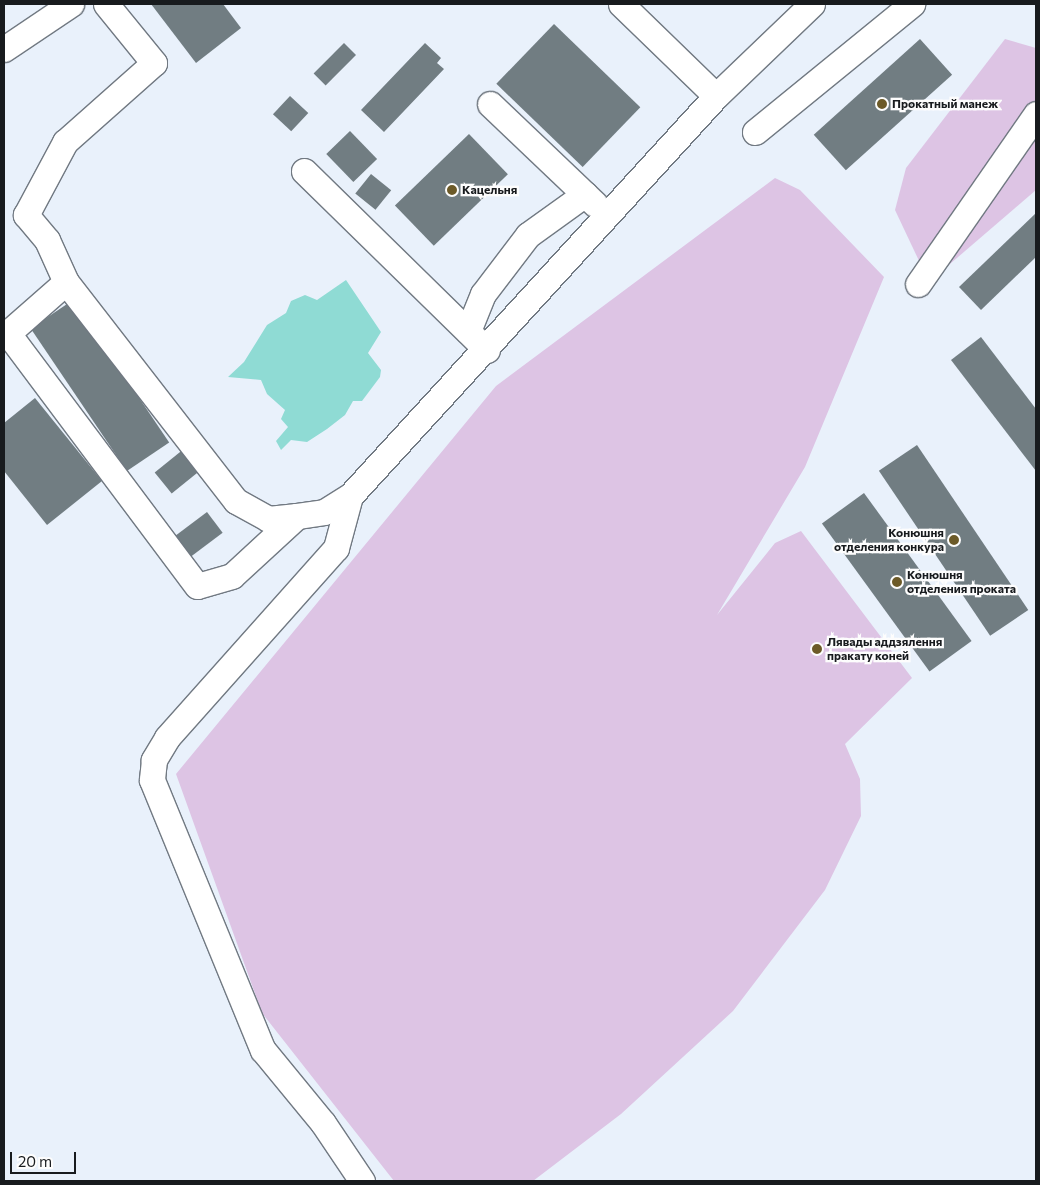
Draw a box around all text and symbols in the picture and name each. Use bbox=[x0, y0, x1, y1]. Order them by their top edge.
place label: Прокатный манеж bbox=[892, 97, 998, 111]
marker: Прокатный манеж bbox=[876, 98, 888, 110]
place label: Кацельня bbox=[462, 183, 517, 197]
marker: Кацельня bbox=[446, 184, 458, 196]
place label: Конюшня отделения конкура bbox=[834, 526, 944, 554]
marker: Конюшня отделения конкура bbox=[948, 534, 960, 546]
place label: Конюшня отделения проката bbox=[907, 568, 1016, 596]
marker: Конюшня отделения проката bbox=[891, 576, 903, 588]
place label: Лявады аддзялення пракату коней bbox=[827, 635, 942, 663]
marker: Лявады аддзялення пракату коней bbox=[811, 643, 823, 655]
scale bar bbox=[12, 1142, 79, 1174]
text: 20 m bbox=[18, 1152, 52, 1170]

